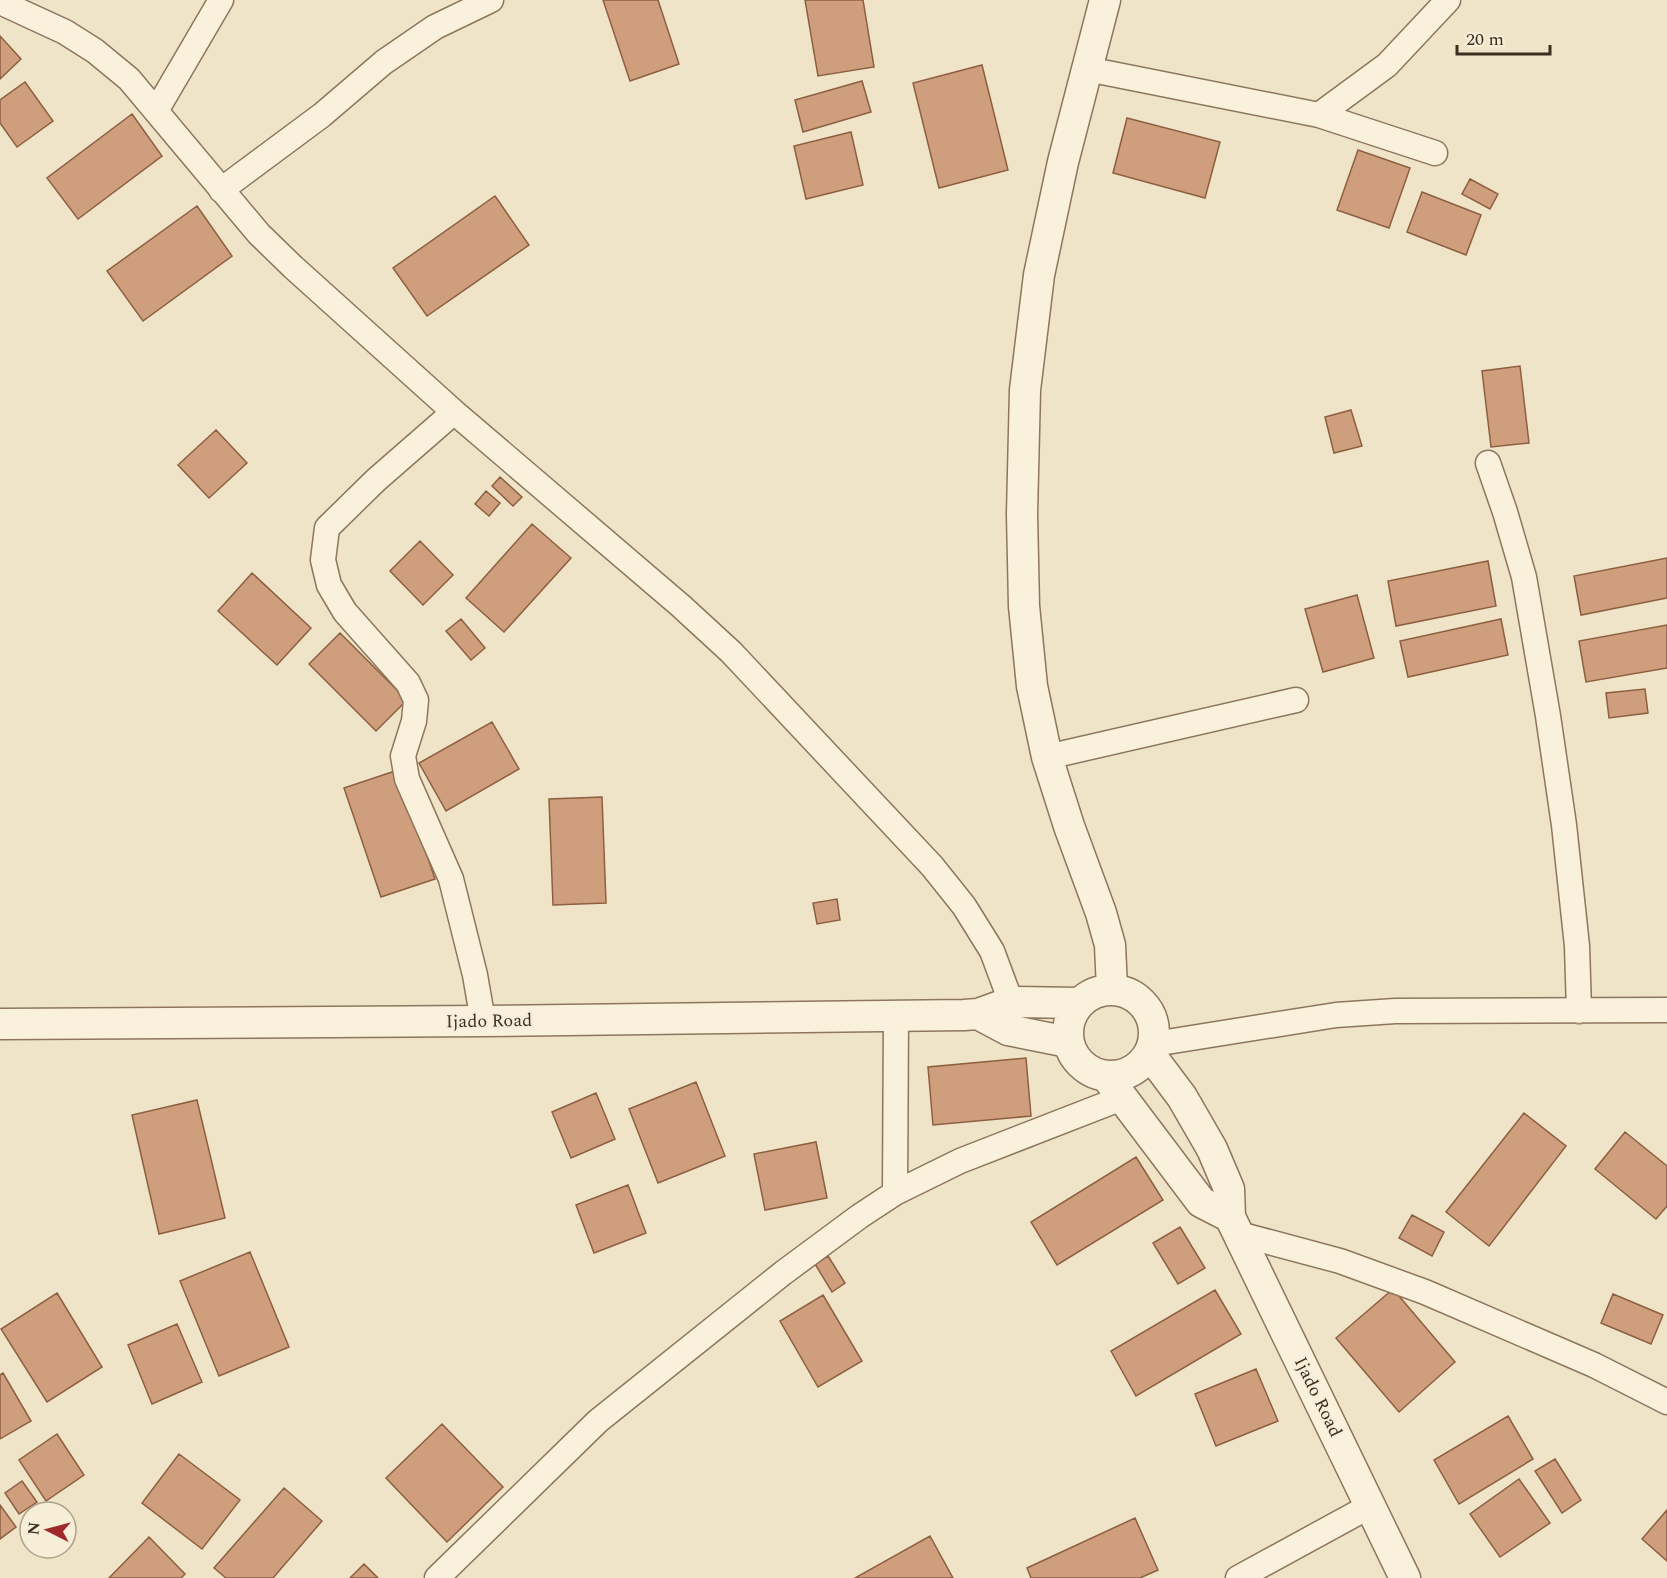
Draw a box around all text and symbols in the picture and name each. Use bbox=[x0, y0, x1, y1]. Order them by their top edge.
scale bar bbox=[1457, 18, 1550, 56]
text: 20 m bbox=[1466, 26, 1504, 53]
street label: Ijado Road bbox=[446, 1007, 532, 1035]
street label: Ijado Road bbox=[1287, 1352, 1349, 1442]
north arrow bbox=[18, 1500, 78, 1560]
text: N bbox=[21, 1521, 47, 1536]

